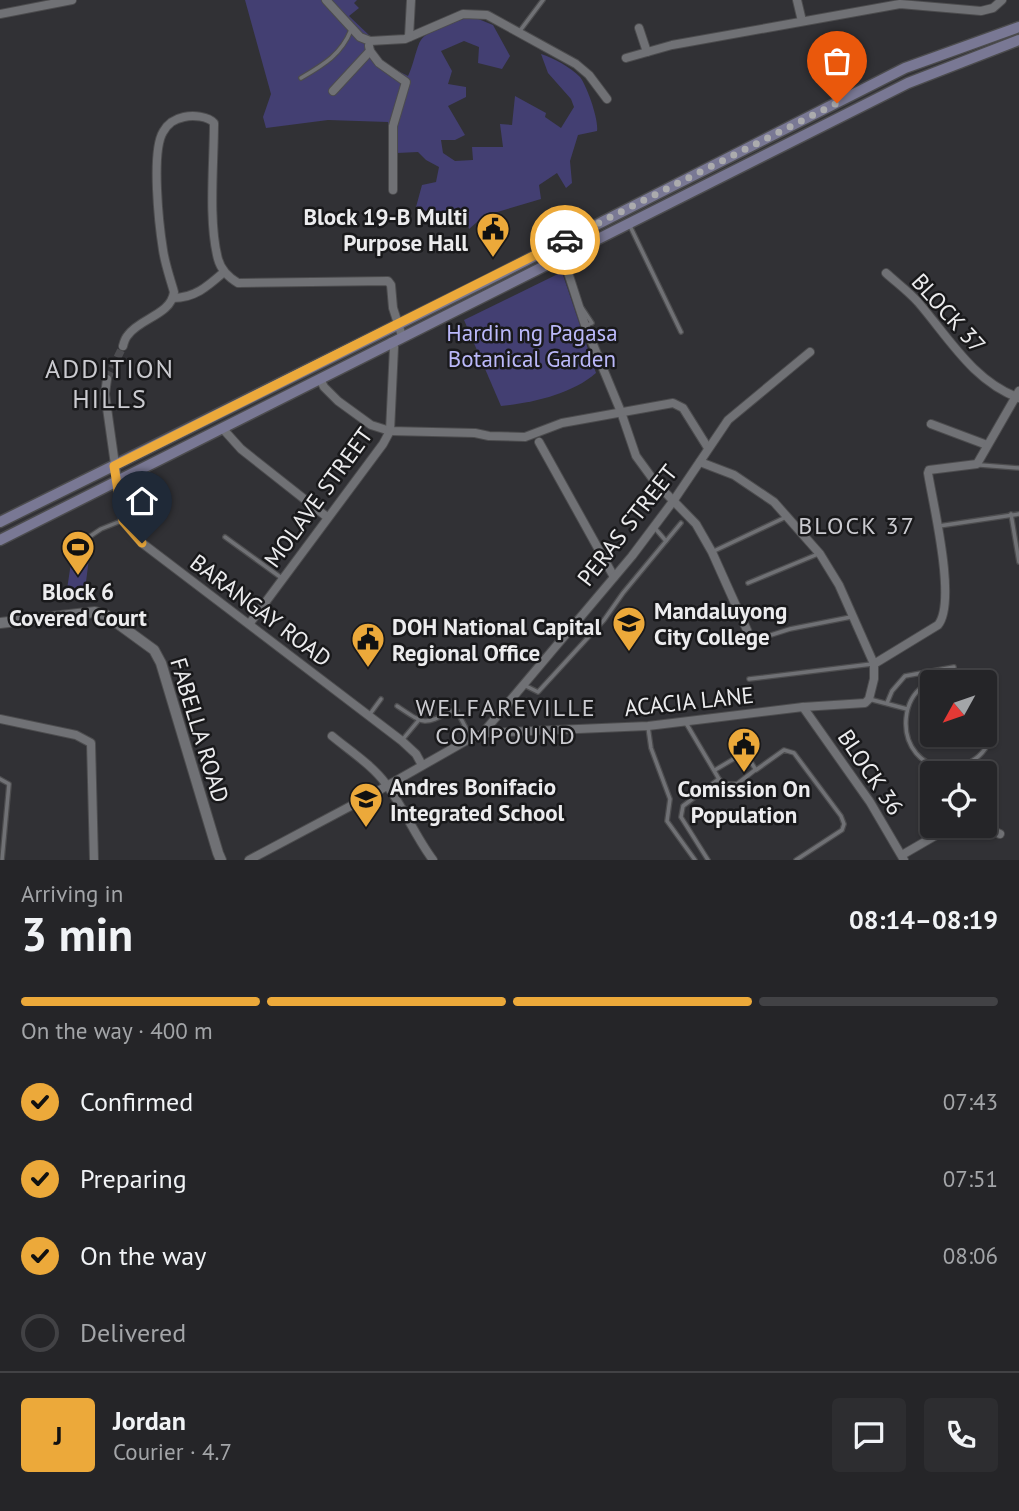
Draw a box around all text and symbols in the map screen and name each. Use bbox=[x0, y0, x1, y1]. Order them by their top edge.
pin bbox=[807, 31, 867, 103]
icon: bag bbox=[818, 42, 856, 80]
place label: Block 19-B Multi Purpose Hall bbox=[303, 202, 468, 257]
courier bbox=[530, 205, 600, 275]
public building icon: Block 19-B Multi Purpose Hall bbox=[474, 210, 512, 259]
icon: car bbox=[546, 221, 584, 259]
street label: BLOCK 37 bbox=[906, 267, 992, 359]
park label: Hardin ng Pagasa Botanical Garden bbox=[446, 318, 618, 373]
district label: ADDITION HILLS bbox=[45, 352, 175, 415]
street label: MOLAVE STREET bbox=[257, 421, 379, 573]
street label: PERAS STREET bbox=[571, 458, 684, 592]
pin bbox=[112, 471, 172, 543]
icon: home bbox=[123, 482, 161, 520]
district label: BLOCK 37 bbox=[798, 510, 916, 541]
sports icon: Block 6 Covered Court bbox=[59, 528, 97, 577]
street label: BARANGAY ROAD bbox=[185, 547, 337, 673]
place label: Block 6 Covered Court bbox=[9, 577, 147, 632]
place label: Mandaluyong City College bbox=[654, 596, 787, 651]
school or university icon: Mandaluyong City College bbox=[610, 604, 648, 653]
place label: DOH National Capital Regional Office bbox=[392, 612, 601, 667]
public building icon: DOH National Capital Regional Office bbox=[349, 620, 387, 669]
street label: FABELLA ROAD bbox=[164, 654, 236, 806]
north arrow bbox=[920, 670, 998, 747]
map controls bbox=[920, 670, 997, 838]
street label: ACACIA LANE bbox=[623, 680, 755, 722]
district label: WELFAREVILLE COMPOUND bbox=[415, 692, 597, 751]
street label: BLOCK 36 bbox=[832, 724, 910, 820]
public building icon: Comission On Population bbox=[725, 725, 763, 774]
button: locate bbox=[920, 761, 997, 838]
place label: Andres Bonifacio Integrated School bbox=[390, 772, 565, 827]
place label: Comission On Population bbox=[677, 774, 811, 829]
school or university icon: Andres Bonifacio Integrated School bbox=[347, 780, 385, 829]
text: Arriving in bbox=[21, 879, 123, 908]
text: 08:14–08:19 bbox=[849, 903, 998, 936]
text: 3 min bbox=[21, 904, 133, 964]
text: On the way · 400 m bbox=[21, 1016, 213, 1045]
icon: check bbox=[21, 1083, 59, 1121]
text: Confirmed bbox=[80, 1085, 193, 1118]
text: 07:43 bbox=[943, 1087, 998, 1116]
icon: check bbox=[21, 1160, 59, 1198]
text: Preparing bbox=[80, 1162, 187, 1195]
text: 07:51 bbox=[943, 1164, 998, 1193]
icon: check bbox=[21, 1237, 59, 1275]
text: On the way bbox=[80, 1239, 206, 1272]
text: 08:06 bbox=[943, 1241, 998, 1270]
text: Delivered bbox=[80, 1316, 186, 1349]
button: chat bbox=[832, 1398, 906, 1472]
button: phone bbox=[924, 1398, 998, 1472]
text: Jordan bbox=[113, 1404, 186, 1437]
text: J bbox=[54, 1419, 62, 1452]
text: Courier · 4.7 bbox=[113, 1437, 232, 1466]

